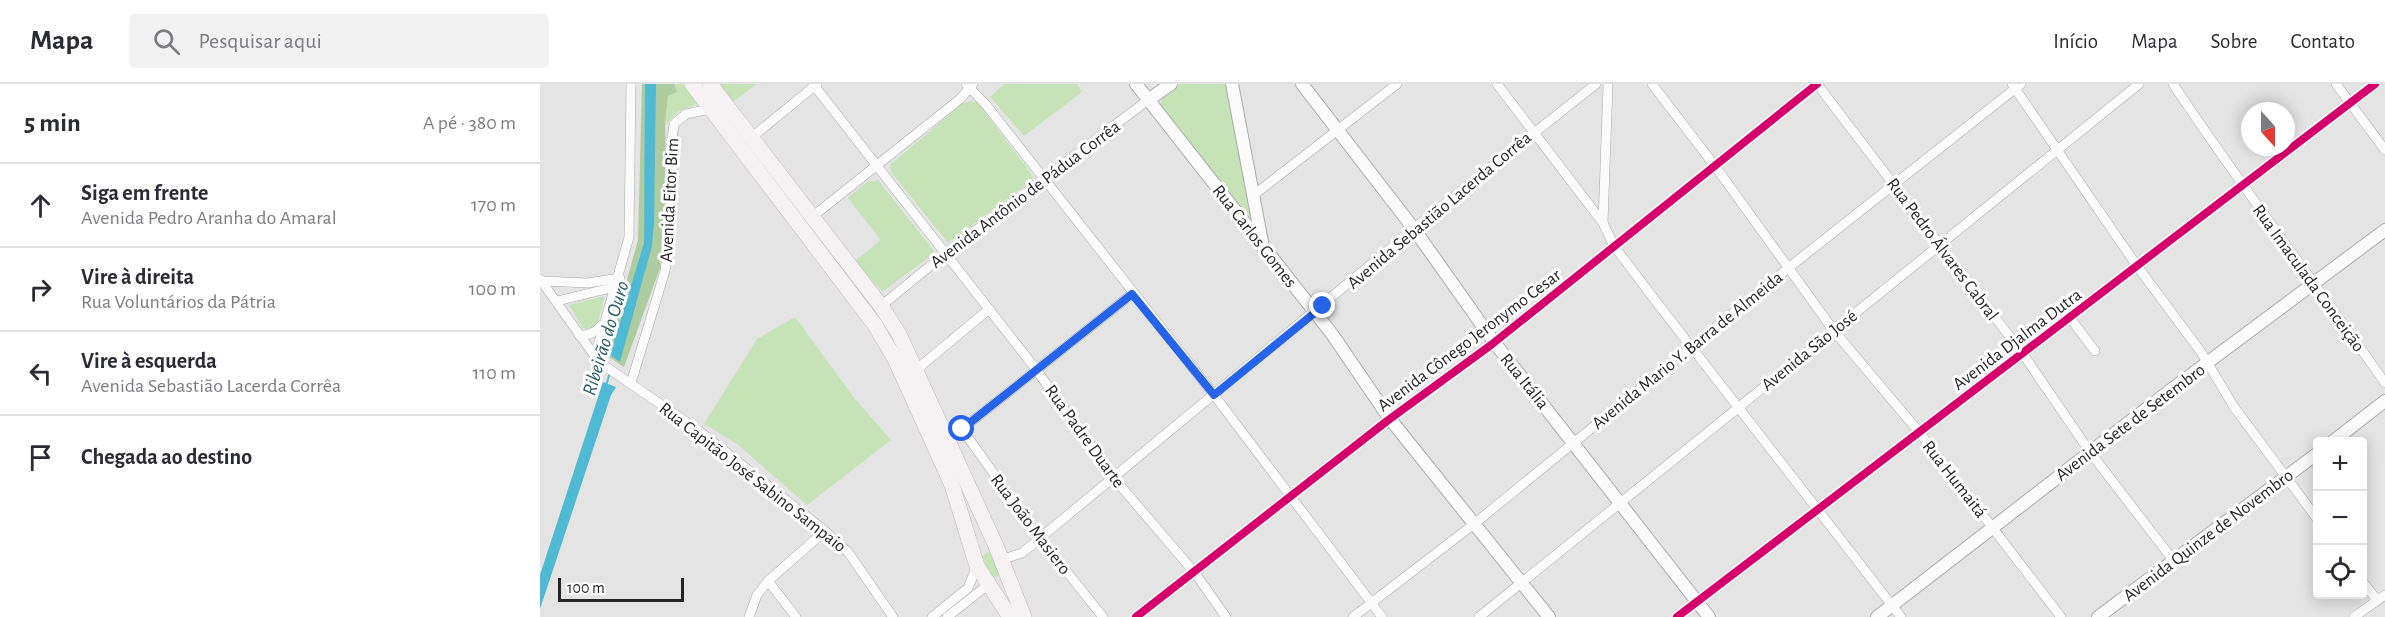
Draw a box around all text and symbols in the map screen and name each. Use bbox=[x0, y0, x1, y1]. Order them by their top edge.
search box bbox=[129, 14, 549, 68]
icon: search bbox=[150, 25, 183, 58]
text: Mapa bbox=[30, 27, 93, 55]
text: Pesquisar aqui bbox=[198, 30, 322, 52]
text: Início bbox=[2053, 31, 2098, 52]
text: Mapa bbox=[2131, 31, 2178, 52]
text: Sobre bbox=[2211, 31, 2257, 52]
text: Contato bbox=[2290, 31, 2355, 52]
north arrow bbox=[2241, 102, 2295, 156]
text: 5 min bbox=[24, 110, 81, 136]
text: A pé · 380 m bbox=[423, 113, 516, 133]
street label: Avenida Antônio de Pádua Corrêa bbox=[927, 118, 1124, 272]
street label: Avenida Sebastião Lacerda Corrêa bbox=[1344, 129, 1535, 293]
street label: Avenida Eitor Bim bbox=[658, 137, 682, 263]
street label: Rua Pedro Álvares Cabral bbox=[1883, 173, 2004, 324]
text: Siga em frente bbox=[81, 182, 208, 204]
street label: Rua Carlos Gomes bbox=[1209, 182, 1300, 291]
icon: ahead bbox=[24, 189, 57, 222]
text: 170 m bbox=[471, 195, 516, 215]
street label: Rua Imaculada Conceição bbox=[2249, 202, 2368, 356]
text: Avenida Pedro Aranha do Amaral bbox=[81, 208, 337, 228]
text: Vire à direita bbox=[81, 266, 194, 288]
street label: Avenida Cônego Jeronymo Cesar bbox=[1375, 266, 1565, 415]
street label: Avenida Mario Y. Barra de Almeida bbox=[1589, 268, 1786, 433]
icon: right bbox=[24, 273, 57, 306]
text: 100 m bbox=[469, 279, 516, 299]
water label: Ribeirão do Ouro bbox=[579, 279, 633, 398]
street label: Avenida Djalma Dutra bbox=[1950, 286, 2085, 394]
text: Rua Voluntários da Pátria bbox=[81, 292, 276, 312]
route end bbox=[1309, 292, 1335, 318]
street label: Avenida São José bbox=[1758, 307, 1861, 395]
text: Vire à esquerda bbox=[81, 350, 217, 372]
street label: Rua Itália bbox=[1496, 350, 1552, 413]
icon: left bbox=[24, 357, 57, 390]
street label: Avenida Sete de Setembro bbox=[2052, 361, 2209, 485]
text: 110 m bbox=[472, 363, 516, 383]
text: Avenida Sebastião Lacerda Corrêa bbox=[81, 376, 341, 396]
street label: Rua Padre Duarte bbox=[1041, 382, 1127, 491]
street label: Rua Capitão José Sabino Sampaio bbox=[656, 399, 849, 556]
route start bbox=[948, 415, 974, 441]
map controls bbox=[2313, 437, 2367, 599]
button: + bbox=[2313, 437, 2367, 491]
street label: Rua Humaitá bbox=[1919, 438, 1990, 522]
icon: arrive bbox=[24, 441, 57, 474]
text: Chegada ao destino bbox=[81, 446, 252, 468]
street label: Avenida Quinze de Novembro bbox=[2120, 466, 2297, 605]
street label: Rua João Masiero bbox=[987, 471, 1074, 578]
button: − bbox=[2313, 491, 2367, 545]
button: locate bbox=[2313, 545, 2367, 599]
scale bar bbox=[558, 575, 684, 602]
text: 100 m bbox=[567, 580, 605, 596]

